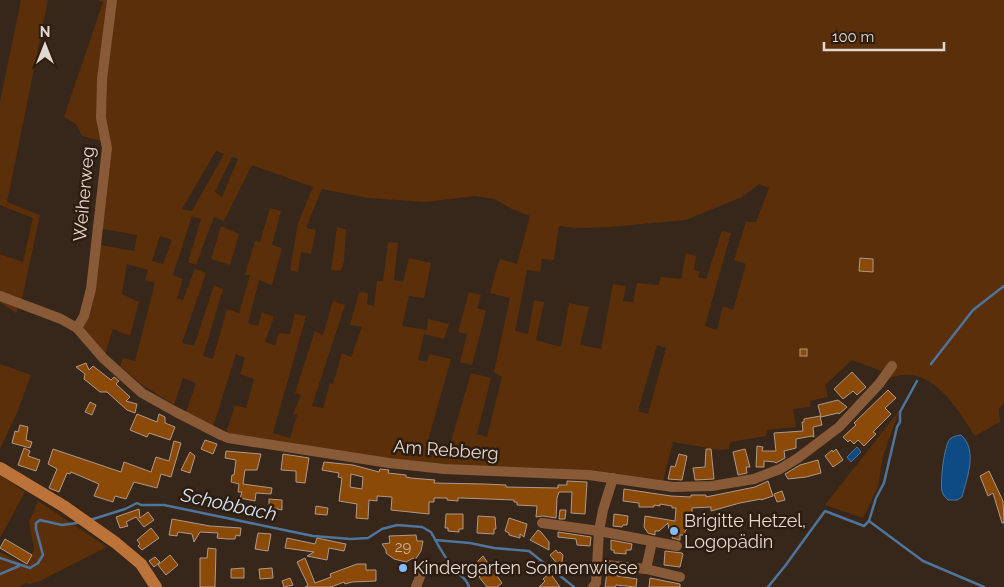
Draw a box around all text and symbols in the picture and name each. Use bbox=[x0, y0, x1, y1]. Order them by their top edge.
north arrow bbox=[20, 20, 70, 70]
scale bar bbox=[824, 20, 944, 52]
text: N bbox=[40, 24, 50, 40]
text: 100 m bbox=[832, 28, 874, 46]
street label: Weiherweg bbox=[69, 145, 98, 242]
street label: Am Rebberg bbox=[393, 435, 499, 464]
water label: Schobbach bbox=[178, 483, 279, 525]
place label: Brigitte Hetzel, Logopädin bbox=[684, 510, 806, 552]
marker: Brigitte Hetzel, Logopädin bbox=[668, 525, 680, 537]
house number: 29 bbox=[395, 538, 412, 556]
place label: Kindergarten Sonnenwiese bbox=[413, 557, 638, 578]
marker: Kindergarten Sonnenwiese bbox=[397, 562, 409, 574]

